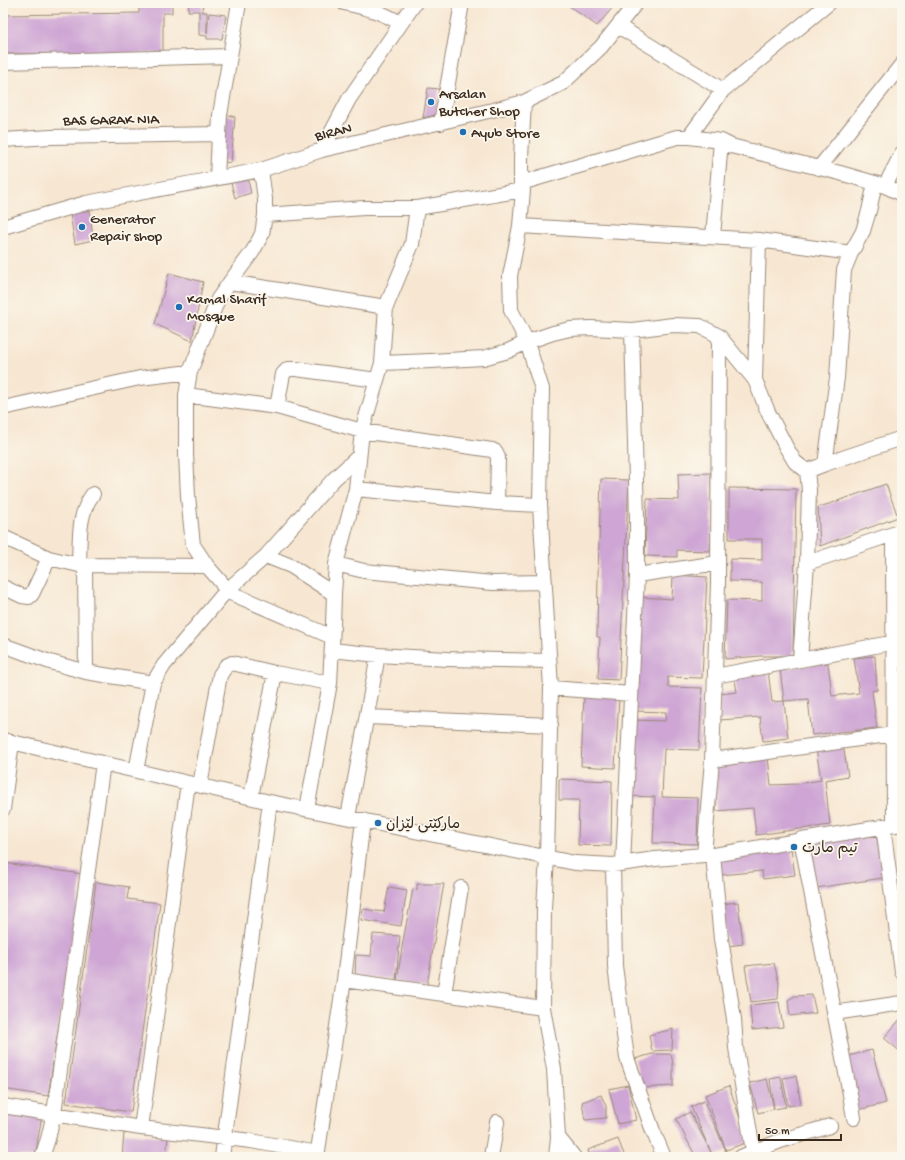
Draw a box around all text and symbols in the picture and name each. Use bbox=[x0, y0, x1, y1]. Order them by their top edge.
place label: Arsalan Butcher Shop bbox=[438, 86, 520, 121]
marker: Arsalan Butcher Shop bbox=[426, 97, 436, 107]
street label: BAS GARAK NIA bbox=[62, 111, 160, 131]
street label: BIRAN bbox=[312, 120, 354, 146]
place label: Ayub Store bbox=[471, 125, 540, 143]
marker: Ayub Store bbox=[458, 127, 468, 137]
place label: Generator Repair shop bbox=[90, 211, 163, 246]
marker: Generator Repair shop bbox=[77, 222, 87, 232]
place label: Kamal Sharif Mosque bbox=[187, 291, 267, 326]
marker: Kamal Sharif Mosque bbox=[174, 302, 184, 312]
place label: مارکێتی لێزان bbox=[386, 816, 460, 834]
marker: مارکێتی لێزان bbox=[373, 818, 383, 828]
place label: تيم مارت bbox=[802, 840, 858, 859]
marker: تيم مارت bbox=[789, 842, 799, 852]
scale bar bbox=[759, 1116, 841, 1142]
text: 50 m bbox=[765, 1125, 790, 1139]

